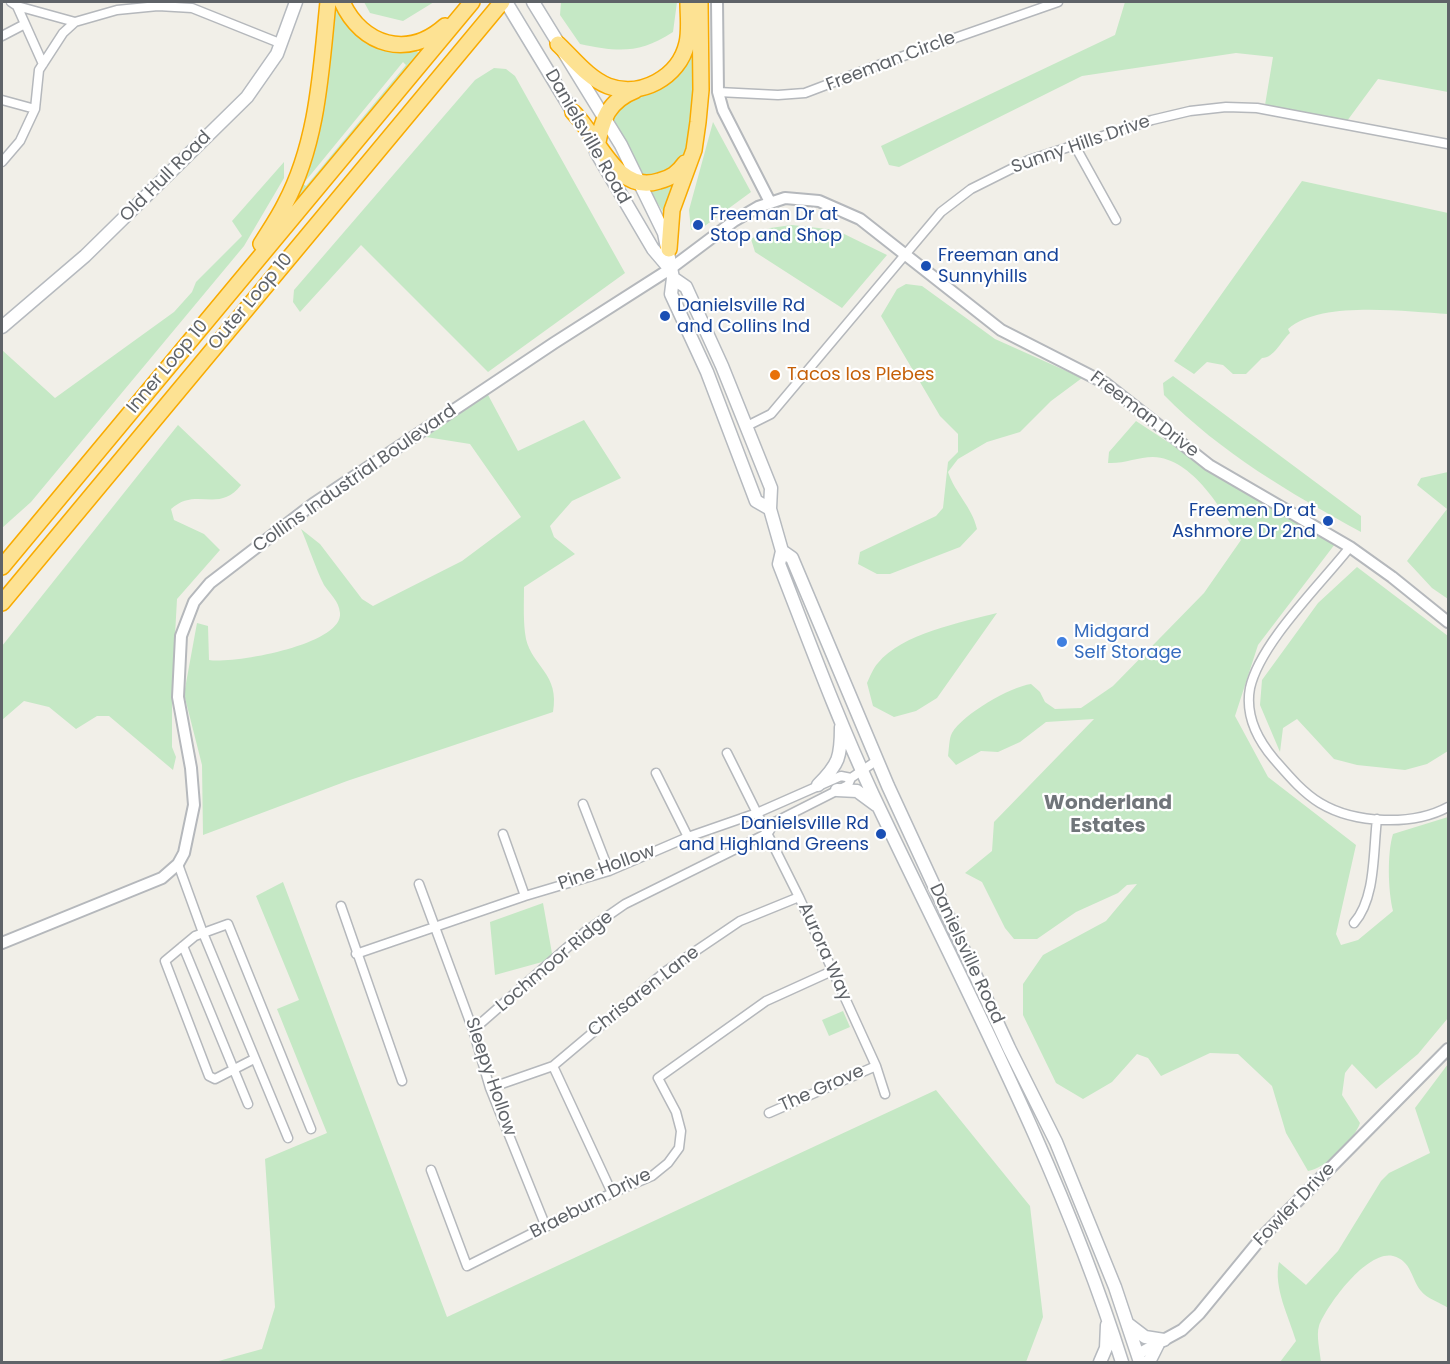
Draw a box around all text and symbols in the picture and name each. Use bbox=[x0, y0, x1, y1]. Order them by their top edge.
street label: Freeman Circle bbox=[823, 27, 959, 97]
street label: Danielsville Road bbox=[540, 66, 634, 208]
street label: Sunny Hills Drive bbox=[1009, 111, 1153, 179]
street label: Old Hull Road bbox=[116, 127, 216, 227]
place label: Freeman Dr at Stop and Shop bbox=[710, 204, 842, 246]
marker: Freeman Dr at Stop and Shop bbox=[691, 218, 705, 232]
place label: Freeman and Sunnyhills bbox=[938, 245, 1059, 288]
street label: Outer Loop 10 bbox=[204, 249, 298, 355]
marker: Freeman and Sunnyhills bbox=[919, 259, 933, 273]
place label: Danielsville Rd and Collins Ind bbox=[677, 295, 810, 338]
marker: Danielsville Rd and Collins Ind bbox=[658, 309, 672, 323]
street label: Inner Loop 10 bbox=[123, 316, 213, 418]
place label: Tacos los Plebes bbox=[787, 364, 934, 386]
street label: Freeman Drive bbox=[1085, 367, 1203, 463]
marker: Tacos los Plebes bbox=[768, 368, 782, 382]
street label: Collins Industrial Boulevard bbox=[249, 400, 461, 558]
place label: Freemen Dr at Ashmore Dr 2nd bbox=[1172, 500, 1316, 542]
marker: Freemen Dr at Ashmore Dr 2nd bbox=[1321, 514, 1335, 528]
place label: Midgard Self Storage bbox=[1074, 621, 1182, 664]
marker: Midgard Self Storage bbox=[1055, 635, 1069, 649]
district label: Wonderland Estates bbox=[1044, 792, 1172, 839]
place label: Danielsville Rd and Highland Greens bbox=[679, 813, 869, 856]
marker: Danielsville Rd and Highland Greens bbox=[874, 827, 888, 841]
street label: Pine Hollow bbox=[556, 841, 658, 895]
street label: Danielsville Road bbox=[924, 881, 1008, 1027]
street label: Aurora Way bbox=[793, 899, 855, 1005]
street label: Lochmoor Ridge bbox=[492, 907, 618, 1017]
street label: Chrisaren Lane bbox=[584, 942, 704, 1042]
street label: Sleepy Hollow bbox=[460, 1015, 520, 1139]
street label: The Grove bbox=[776, 1061, 868, 1117]
street label: Fowler Drive bbox=[1250, 1159, 1340, 1251]
street label: Braeburn Drive bbox=[527, 1164, 655, 1244]

